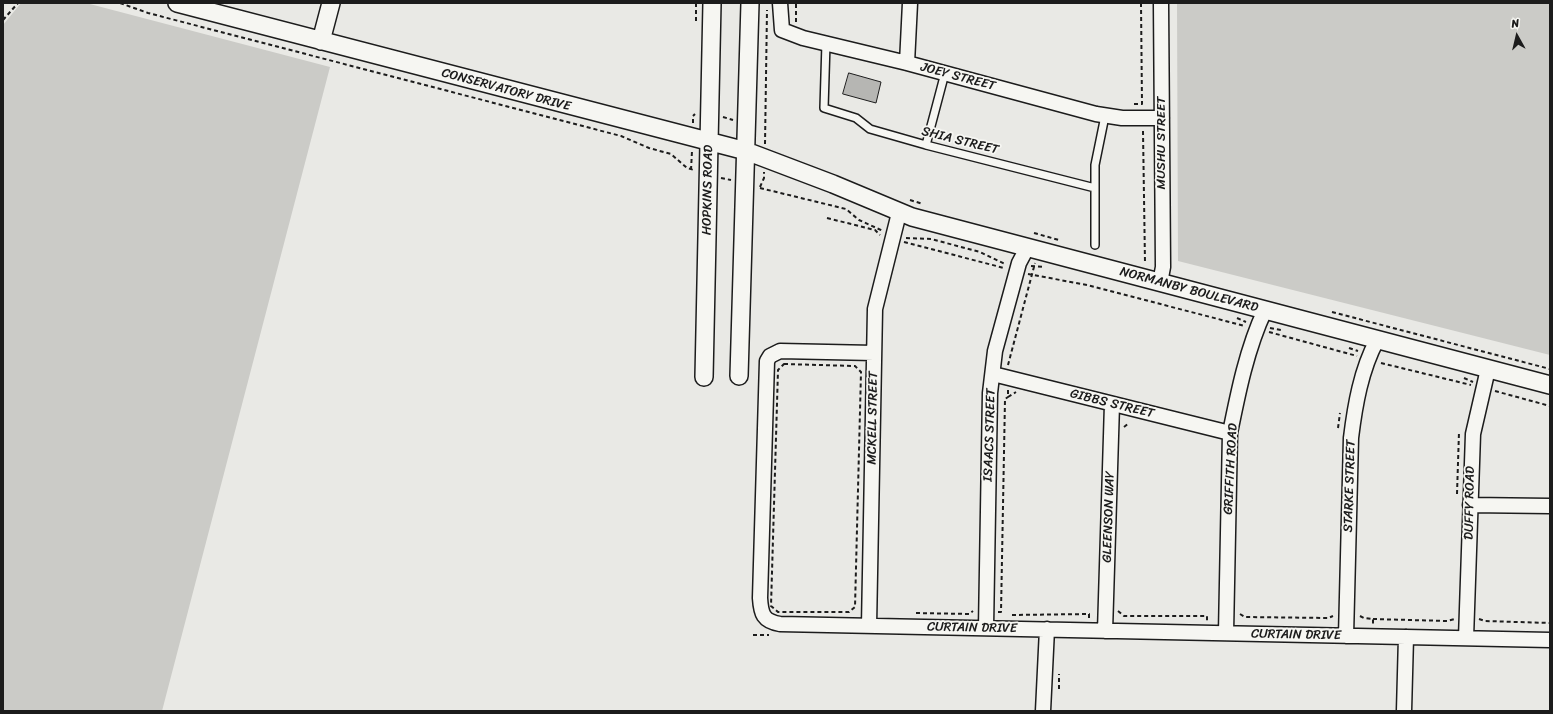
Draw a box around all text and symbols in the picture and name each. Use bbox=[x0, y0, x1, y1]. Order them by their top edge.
text: N bbox=[1510, 14, 1520, 34]
north arrow bbox=[1497, 16, 1537, 56]
street label: JOEY STREET bbox=[919, 60, 997, 94]
street label: CONSERVATORY DRIVE bbox=[440, 65, 572, 115]
street label: MUSHU STREET bbox=[1154, 97, 1170, 189]
street label: SHIA STREET bbox=[920, 124, 1000, 158]
street label: HOPKINS ROAD bbox=[699, 145, 717, 235]
street label: NORMANBY BOULEVARD bbox=[1118, 264, 1260, 316]
street label: MCKELL STREET bbox=[864, 371, 882, 465]
street label: GIBBS STREET bbox=[1068, 386, 1156, 422]
street label: ISAACS STREET bbox=[981, 388, 999, 482]
street label: GRIFFITH ROAD bbox=[1221, 423, 1241, 515]
street label: STARKE STREET bbox=[1341, 439, 1359, 533]
street label: DUFFY ROAD bbox=[1462, 466, 1478, 540]
street label: GLEENSON WAY bbox=[1100, 471, 1118, 563]
street label: CURTAIN DRIVE bbox=[927, 619, 1017, 637]
street label: CURTAIN DRIVE bbox=[1251, 626, 1341, 644]

